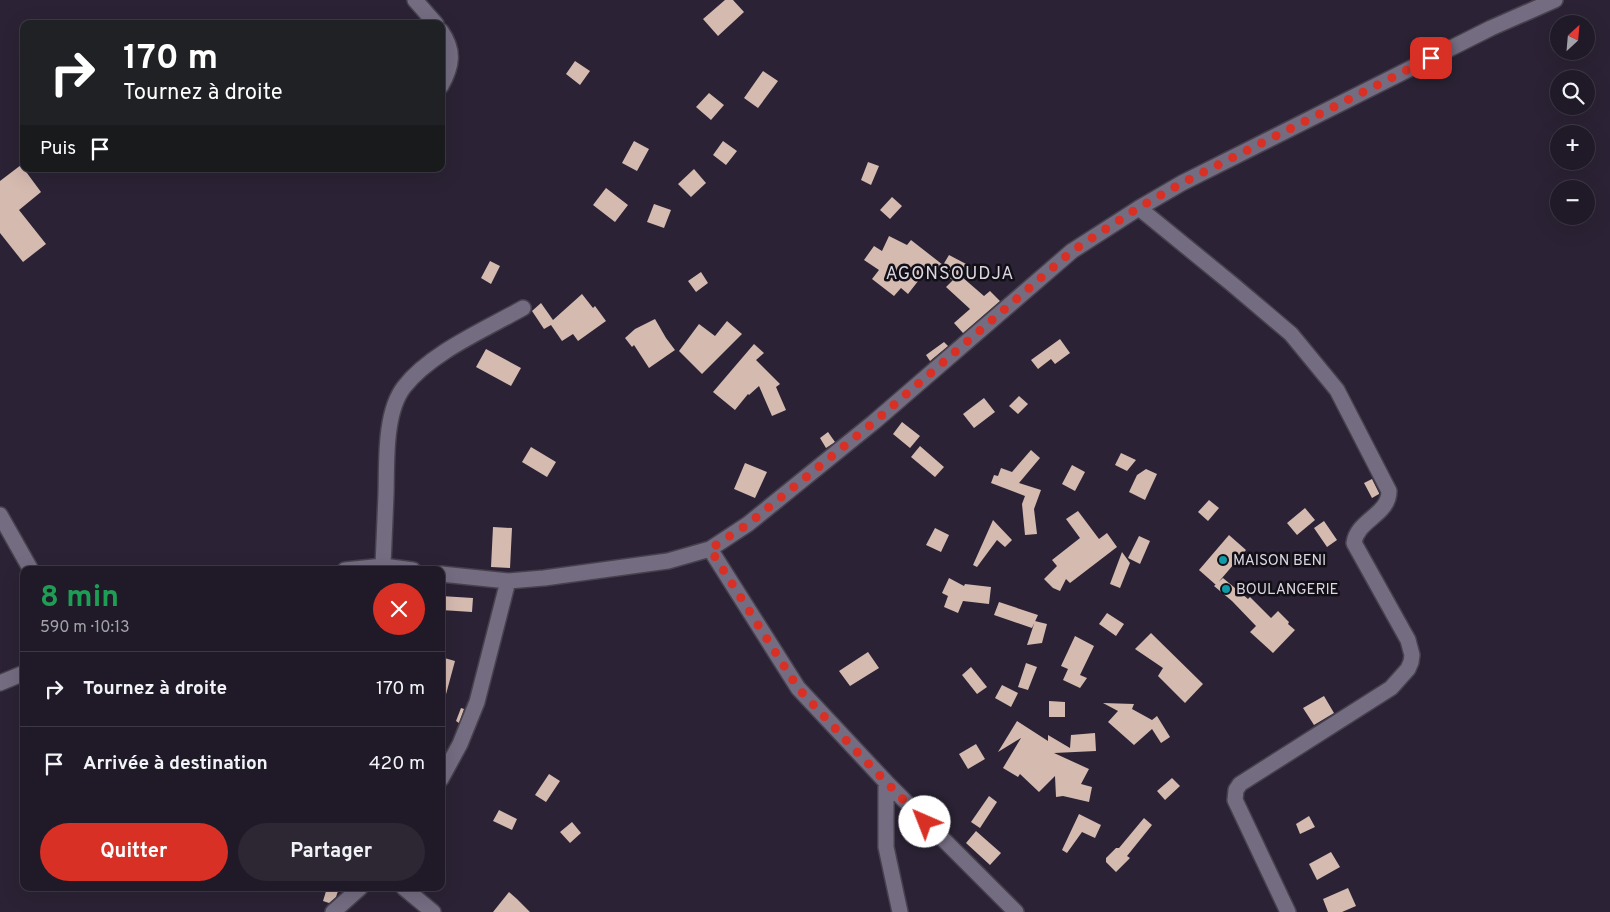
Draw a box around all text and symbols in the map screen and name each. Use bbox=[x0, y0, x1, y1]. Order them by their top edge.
north arrow bbox=[1550, 15, 1595, 60]
map controls bbox=[1550, 15, 1595, 225]
text: 170 m bbox=[123, 37, 218, 81]
pin bbox=[1410, 37, 1452, 79]
icon: right bbox=[40, 40, 105, 105]
icon: arrive bbox=[1417, 44, 1445, 72]
button: search bbox=[1550, 70, 1595, 115]
text: Tournez à droite bbox=[123, 80, 283, 107]
button: + bbox=[1550, 125, 1595, 170]
icon: arrive bbox=[86, 135, 114, 163]
text: Puis bbox=[40, 137, 76, 161]
button: − bbox=[1550, 180, 1595, 225]
district label: AGONSOUDJA bbox=[885, 263, 1015, 286]
place label: MAISON BENI bbox=[1233, 552, 1326, 571]
marker: MAISON BENI bbox=[1217, 554, 1229, 566]
text: 8 min bbox=[40, 580, 119, 617]
place label: BOULANGERIE bbox=[1236, 581, 1339, 600]
button: close bbox=[373, 583, 425, 635]
marker: BOULANGERIE bbox=[1220, 583, 1232, 595]
text: 590 m · 10:13 bbox=[40, 618, 130, 638]
icon: right bbox=[40, 675, 68, 703]
text: Tournez à droite bbox=[83, 677, 227, 701]
text: 170 m bbox=[376, 677, 425, 701]
icon: arrive bbox=[40, 750, 68, 778]
text: Arrivée à destination bbox=[83, 752, 268, 776]
text: 420 m bbox=[369, 752, 425, 776]
position arrow bbox=[898, 795, 950, 847]
button: Quitter bbox=[40, 823, 228, 881]
button: Partager bbox=[238, 823, 425, 881]

